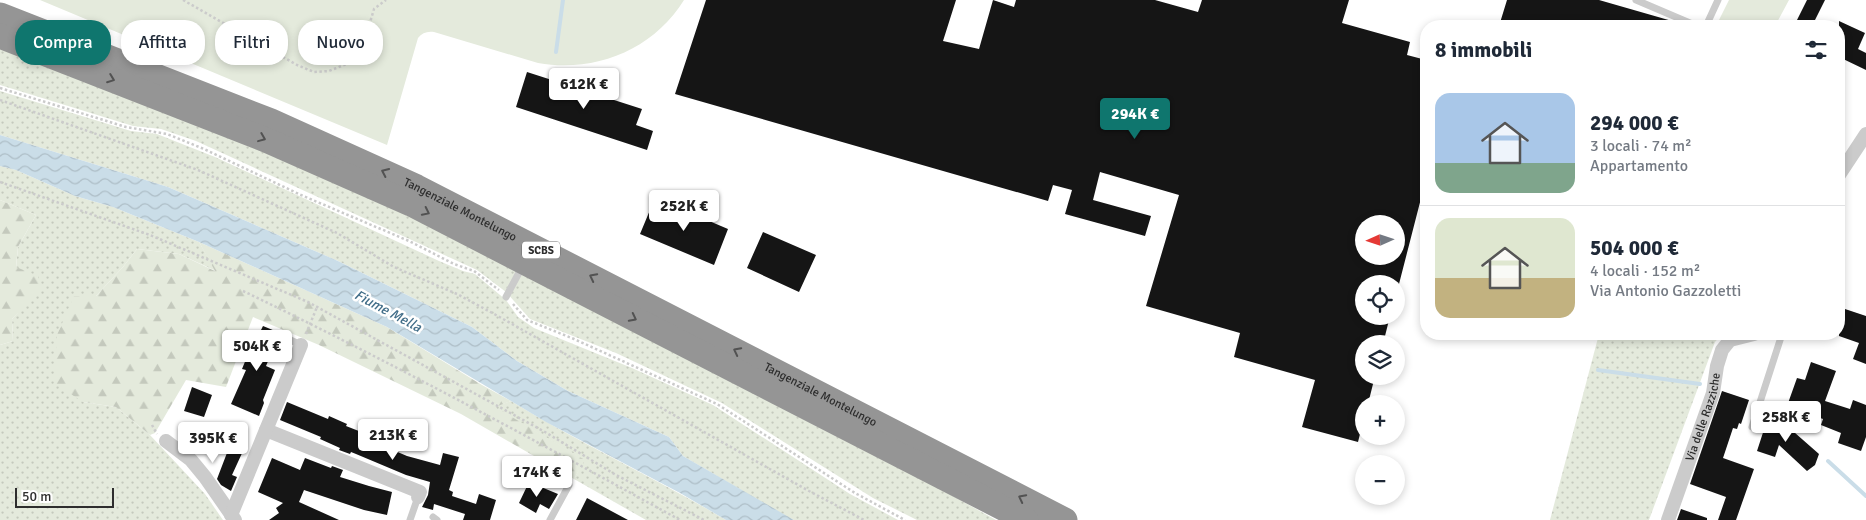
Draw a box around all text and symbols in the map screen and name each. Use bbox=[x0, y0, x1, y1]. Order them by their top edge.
chip: Compra bbox=[15, 20, 111, 65]
chip: Affitta bbox=[121, 20, 205, 65]
chip: Filtri bbox=[215, 20, 288, 65]
chip: Nuovo bbox=[298, 20, 383, 65]
icon: filters bbox=[1802, 36, 1830, 64]
text: 8 immobili bbox=[1435, 37, 1532, 63]
pin: 612K € bbox=[543, 68, 625, 110]
one-way arrow bbox=[106, 73, 114, 83]
text: 612K € bbox=[560, 74, 608, 94]
pin: 294K € bbox=[1094, 98, 1176, 140]
text: 294K € bbox=[1111, 104, 1159, 124]
text: 294 000 € bbox=[1590, 110, 1679, 136]
icon: home bbox=[1475, 113, 1535, 173]
one-way arrow bbox=[257, 132, 266, 143]
text: 3 locali · 74 m² bbox=[1590, 136, 1692, 156]
text: Appartamento bbox=[1590, 156, 1688, 176]
one-way arrow bbox=[381, 168, 390, 179]
street label: Tangenziale Montelungo bbox=[401, 174, 519, 245]
pin: 252K € bbox=[643, 190, 725, 232]
text: 252K € bbox=[660, 196, 708, 216]
one-way arrow bbox=[421, 206, 430, 216]
north arrow bbox=[1355, 215, 1405, 265]
map controls bbox=[1355, 215, 1405, 505]
text: 504 000 € bbox=[1590, 235, 1679, 261]
icon: home bbox=[1475, 238, 1535, 298]
road number: SCBS bbox=[522, 242, 560, 258]
text: 4 locali · 152 m² bbox=[1590, 261, 1700, 281]
one-way arrow bbox=[589, 273, 598, 283]
button: locate bbox=[1355, 275, 1405, 325]
text: Via Antonio Gazzoletti bbox=[1590, 281, 1741, 301]
water label: Fiume Mella bbox=[352, 286, 425, 336]
one-way arrow bbox=[628, 312, 637, 322]
pin: 504K € bbox=[216, 330, 298, 372]
button: layers bbox=[1355, 335, 1405, 385]
text: 504K € bbox=[233, 336, 281, 356]
one-way arrow bbox=[733, 347, 742, 357]
street label: Tangenziale Montelungo bbox=[762, 359, 880, 430]
street label: Via delle Razziche bbox=[1682, 372, 1723, 463]
button: + bbox=[1355, 395, 1405, 445]
pin: 258K € bbox=[1745, 400, 1827, 443]
text: 258K € bbox=[1762, 407, 1810, 427]
pin: 213K € bbox=[352, 418, 434, 461]
pin: 395K € bbox=[172, 422, 254, 464]
text: 213K € bbox=[369, 425, 417, 445]
text: 395K € bbox=[189, 428, 237, 448]
button: − bbox=[1355, 455, 1405, 505]
pin: 174K € bbox=[496, 456, 578, 498]
text: 174K € bbox=[513, 462, 561, 482]
scale bar bbox=[15, 485, 114, 508]
text: 50 m bbox=[22, 488, 51, 505]
one-way arrow bbox=[1018, 494, 1027, 504]

